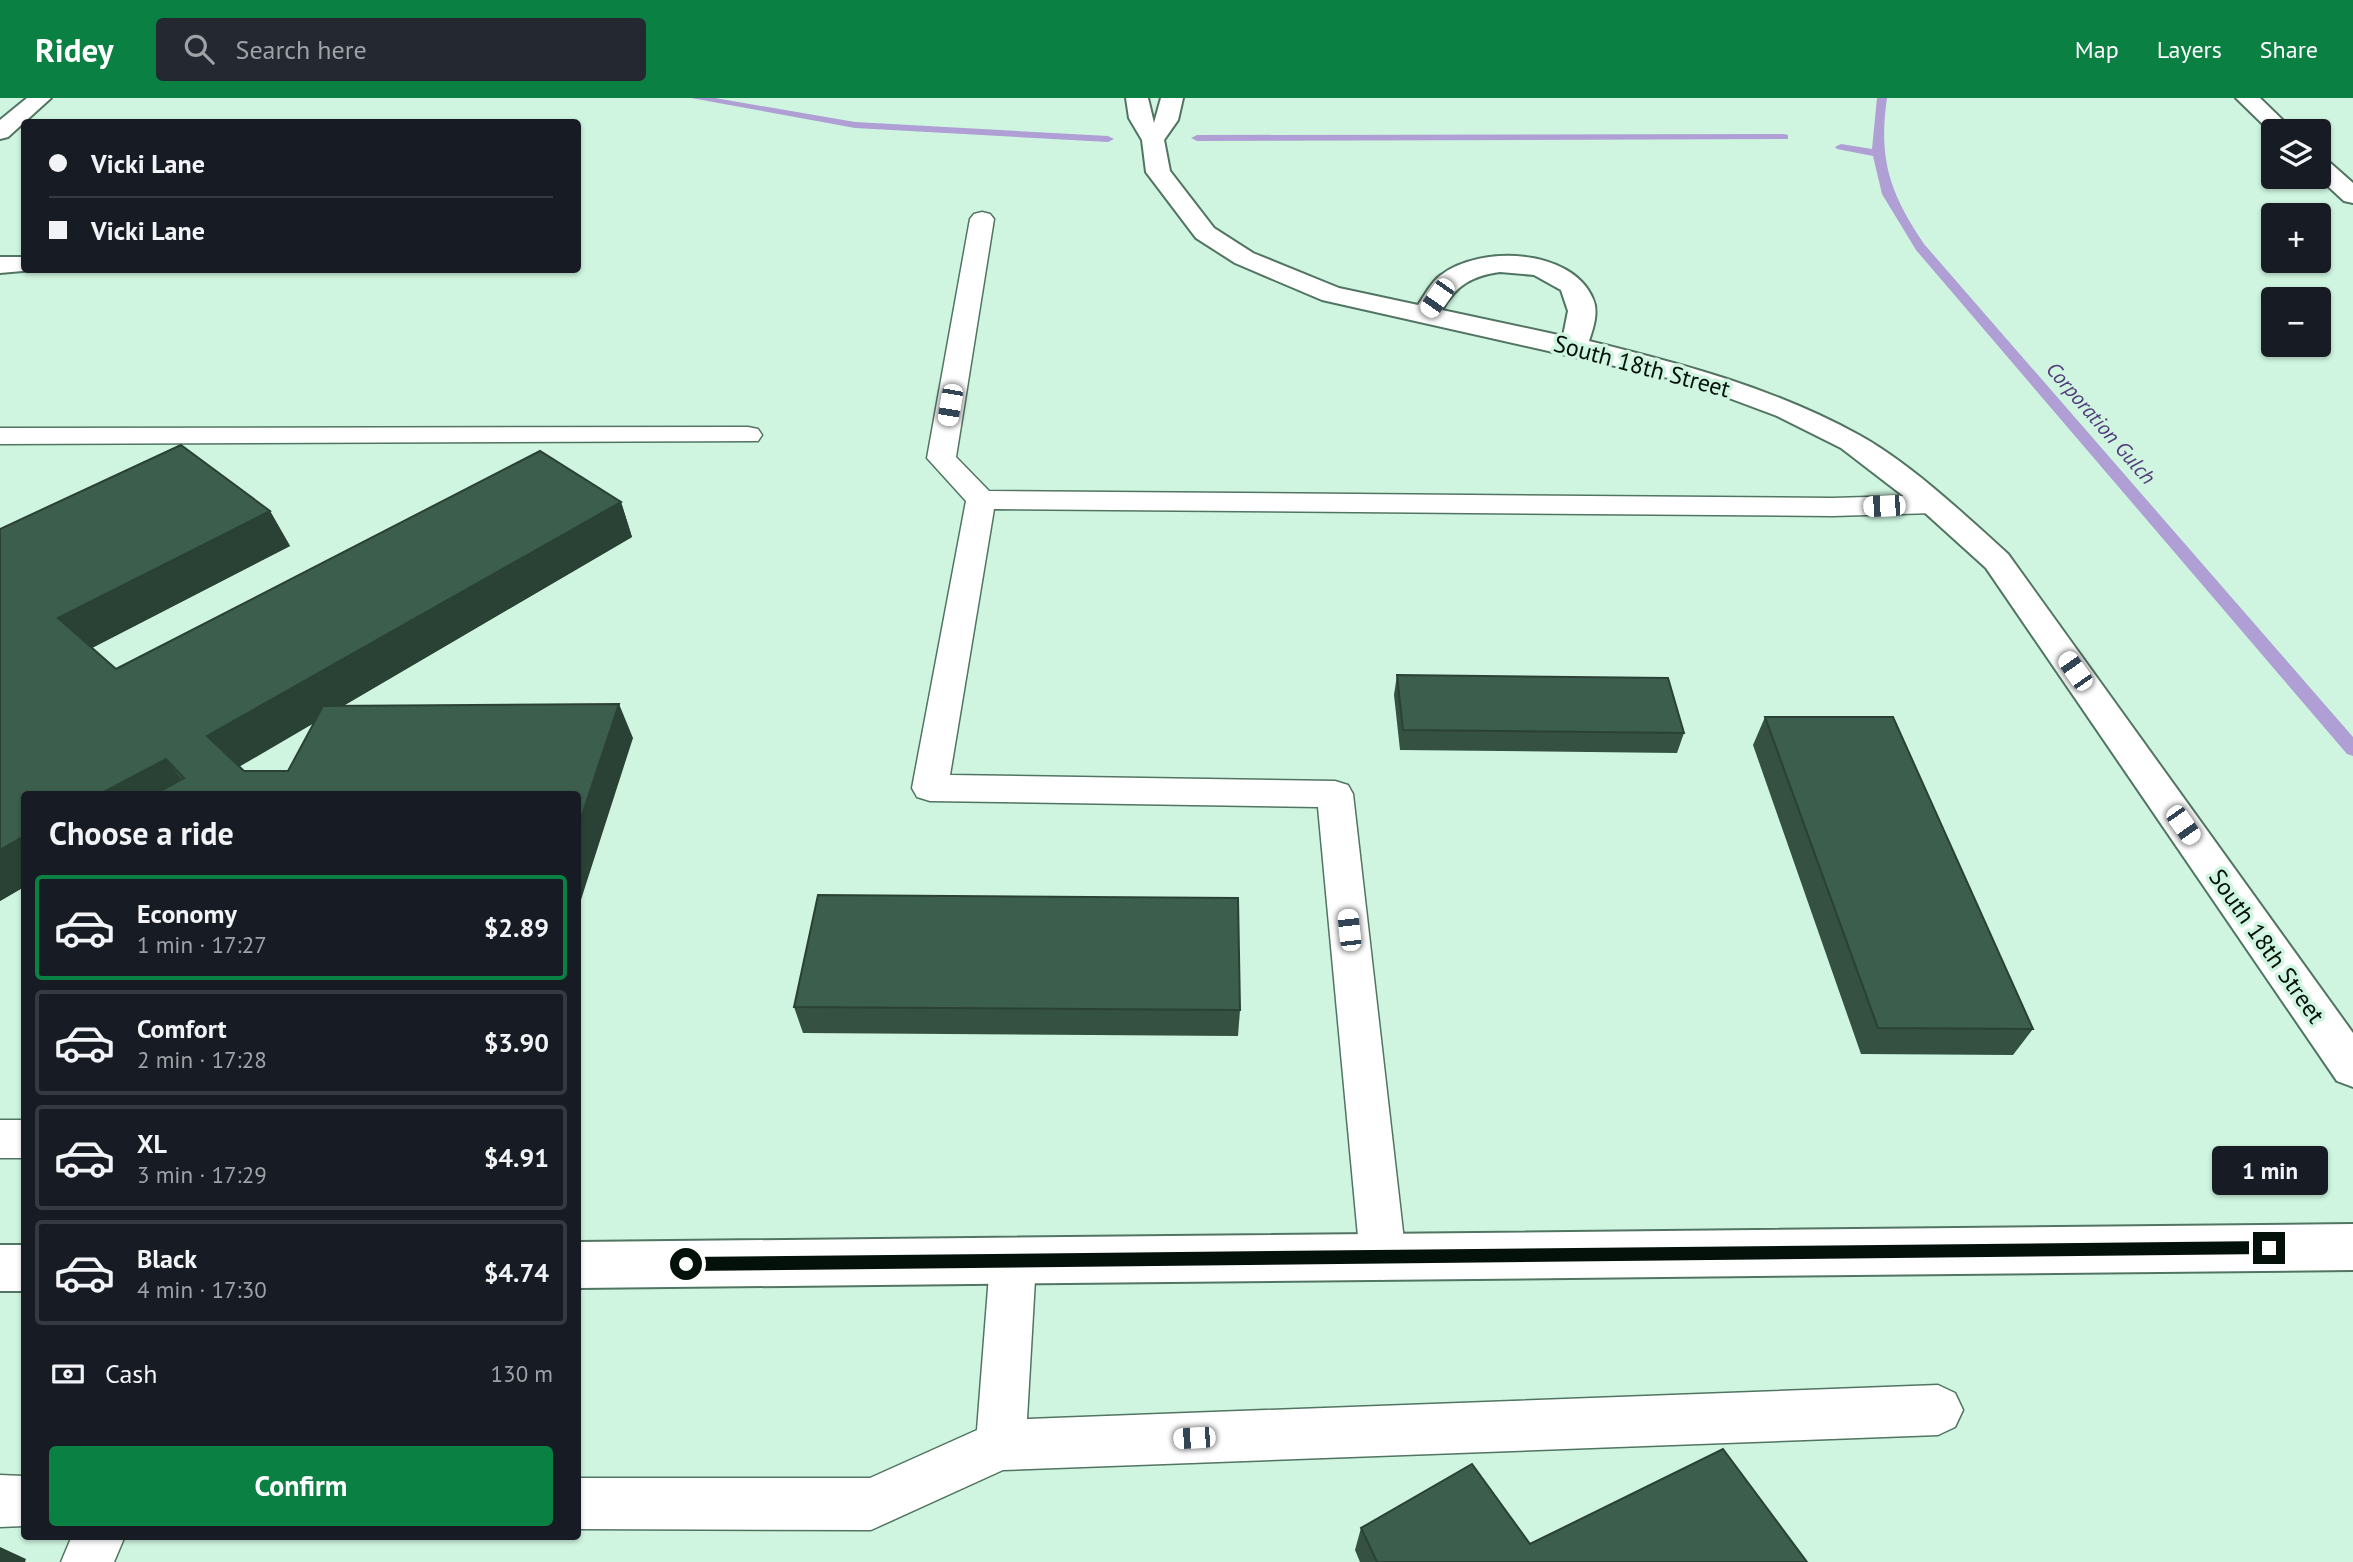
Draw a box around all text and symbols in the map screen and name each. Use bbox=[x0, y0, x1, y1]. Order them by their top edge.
search box bbox=[156, 18, 646, 81]
text: Ridey bbox=[35, 28, 114, 71]
icon: search bbox=[180, 30, 218, 68]
text: Search here bbox=[236, 33, 367, 66]
text: Map bbox=[2075, 34, 2119, 65]
text: Layers bbox=[2157, 34, 2222, 65]
text: Share bbox=[2260, 34, 2318, 65]
map controls bbox=[2261, 119, 2331, 357]
button: layers bbox=[2261, 119, 2331, 189]
text: Vicki Lane bbox=[91, 147, 205, 180]
button: + bbox=[2261, 203, 2331, 273]
text: Vicki Lane bbox=[91, 214, 205, 247]
car bbox=[1417, 275, 1458, 321]
button: − bbox=[2261, 287, 2331, 357]
street label: South 18th Street bbox=[1550, 328, 1734, 404]
water label: Corporation Gulch bbox=[2040, 356, 2162, 490]
car bbox=[937, 382, 964, 428]
car bbox=[1863, 495, 1906, 517]
car bbox=[2055, 648, 2096, 694]
car bbox=[2163, 802, 2204, 848]
text: Choose a ride bbox=[49, 812, 234, 854]
street label: South 18th Street bbox=[2202, 863, 2332, 1029]
icon: car bbox=[53, 896, 116, 959]
text: Economy bbox=[137, 897, 237, 930]
car bbox=[1337, 908, 1362, 952]
text: $2.89 bbox=[484, 911, 549, 944]
text: 1 min · 17:27 bbox=[137, 930, 267, 959]
icon: car bbox=[53, 1011, 116, 1074]
text: Comfort bbox=[137, 1012, 227, 1045]
text: $3.90 bbox=[484, 1026, 549, 1059]
text: 2 min · 17:28 bbox=[137, 1045, 267, 1074]
icon: car bbox=[53, 1126, 116, 1189]
text: XL bbox=[137, 1127, 167, 1160]
text: $4.91 bbox=[484, 1141, 549, 1174]
callout: 1 min bbox=[2211, 1146, 2327, 1196]
text: 1 min bbox=[2242, 1156, 2298, 1185]
text: 3 min · 17:29 bbox=[137, 1160, 267, 1189]
route end bbox=[2253, 1232, 2285, 1264]
icon: car bbox=[53, 1241, 116, 1304]
text: Black bbox=[137, 1242, 197, 1275]
route start bbox=[670, 1248, 702, 1280]
text: $4.74 bbox=[484, 1256, 549, 1289]
text: 4 min · 17:30 bbox=[137, 1275, 267, 1304]
icon: cash bbox=[49, 1355, 87, 1393]
text: Cash bbox=[105, 1357, 157, 1390]
text: 130 m bbox=[491, 1359, 553, 1388]
car bbox=[1173, 1426, 1216, 1450]
button: Confirm bbox=[49, 1446, 553, 1526]

